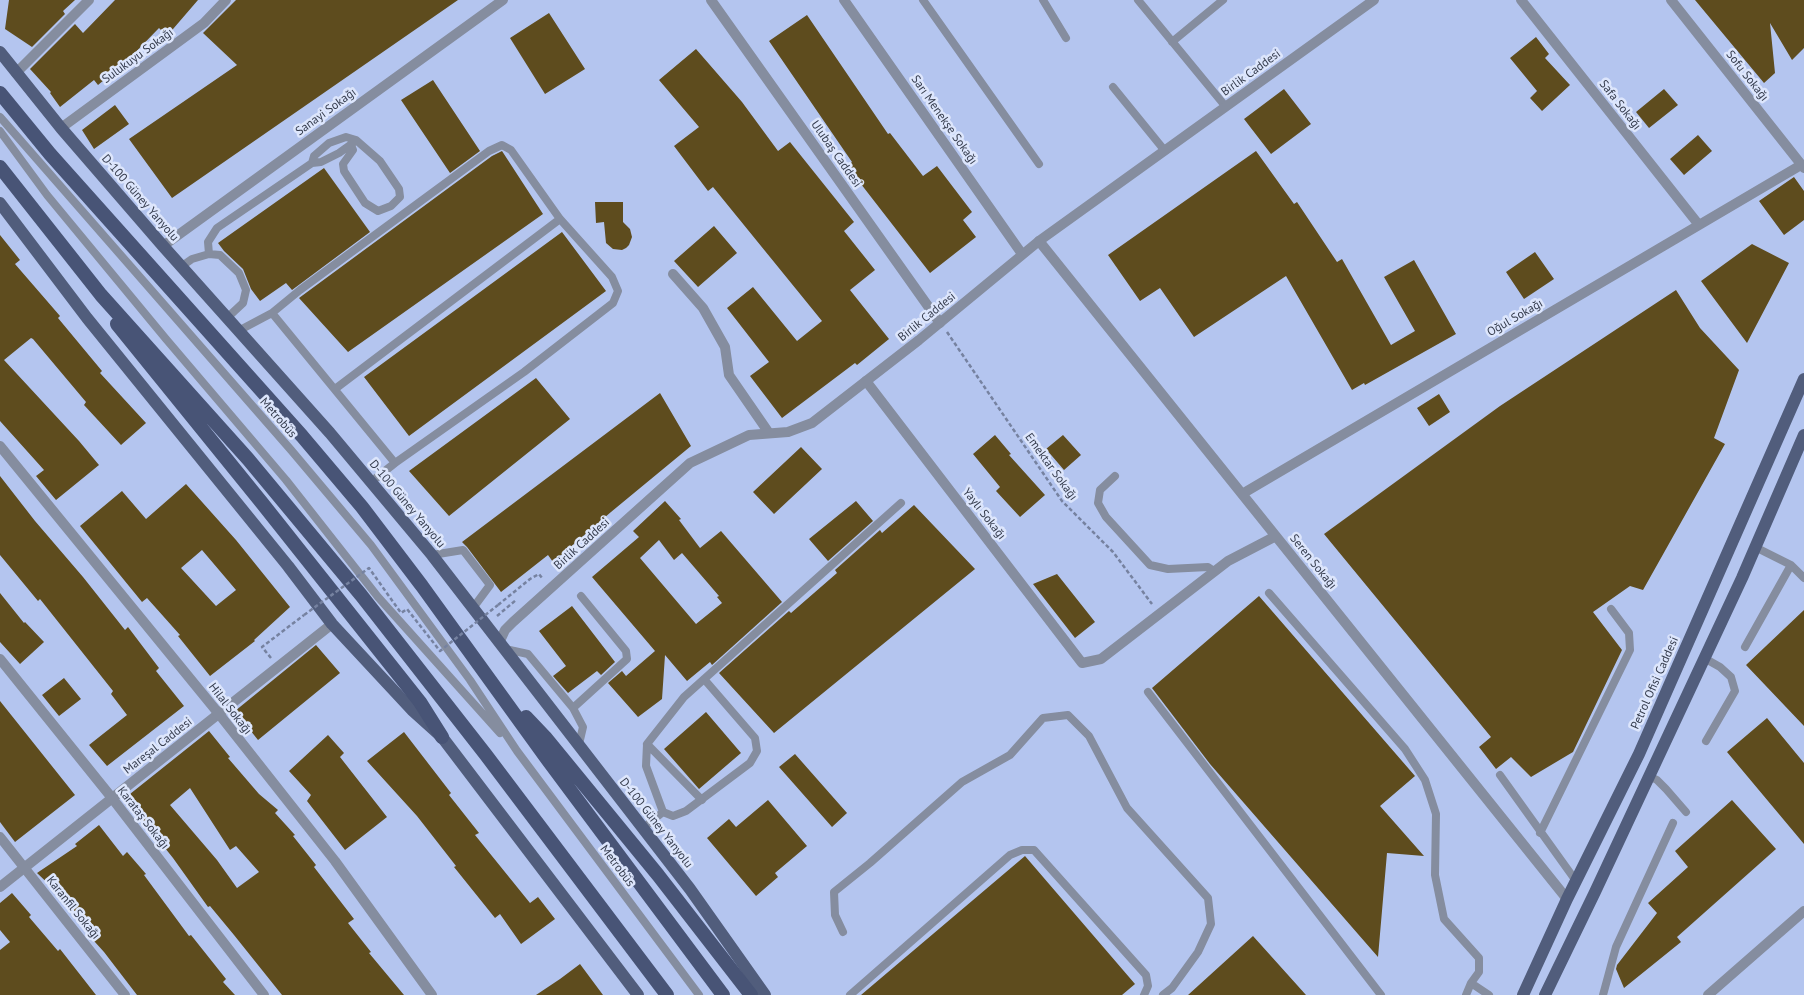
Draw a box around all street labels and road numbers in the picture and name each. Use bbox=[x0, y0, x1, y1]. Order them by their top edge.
street label: Sulukuyu Sokağı bbox=[100, 25, 176, 87]
street label: Birlik Caddesi bbox=[1219, 47, 1283, 99]
street label: Sofu Sokağı bbox=[1723, 48, 1771, 104]
street label: Sarı Menekşe Sokağı bbox=[908, 73, 980, 167]
street label: Safa Sokağı bbox=[1596, 77, 1644, 133]
street label: Sanayi Sokağı bbox=[293, 85, 359, 139]
street label: Ulubaş Caddesi bbox=[808, 118, 864, 190]
street label: D-100 Güney Yanyolu bbox=[98, 152, 182, 244]
street label: Birlik Caddesi bbox=[895, 289, 959, 345]
street label: Oğul Sokağı bbox=[1485, 296, 1545, 340]
street label: Metrobüs bbox=[257, 395, 299, 441]
street label: Emektar Sokağı bbox=[1022, 431, 1080, 503]
street label: D-100 Güney Yanyolu bbox=[366, 457, 448, 551]
street label: Yaylı Sokağı bbox=[959, 485, 1009, 543]
street label: Birlik Caddesi bbox=[551, 515, 613, 573]
street label: Seren Sokağı bbox=[1286, 532, 1340, 592]
street label: Petrol Ofisi Caddesi bbox=[1628, 635, 1682, 731]
street label: Hilal Sokağı bbox=[205, 680, 255, 738]
street label: Mareşal Caddesi bbox=[121, 715, 195, 777]
street label: D-100 Güney Yanyolu bbox=[616, 775, 696, 871]
street label: Karataş Sokağı bbox=[114, 784, 172, 852]
street label: Metrobüs bbox=[597, 842, 637, 890]
street label: Karanfil Sokağı bbox=[43, 874, 103, 942]

